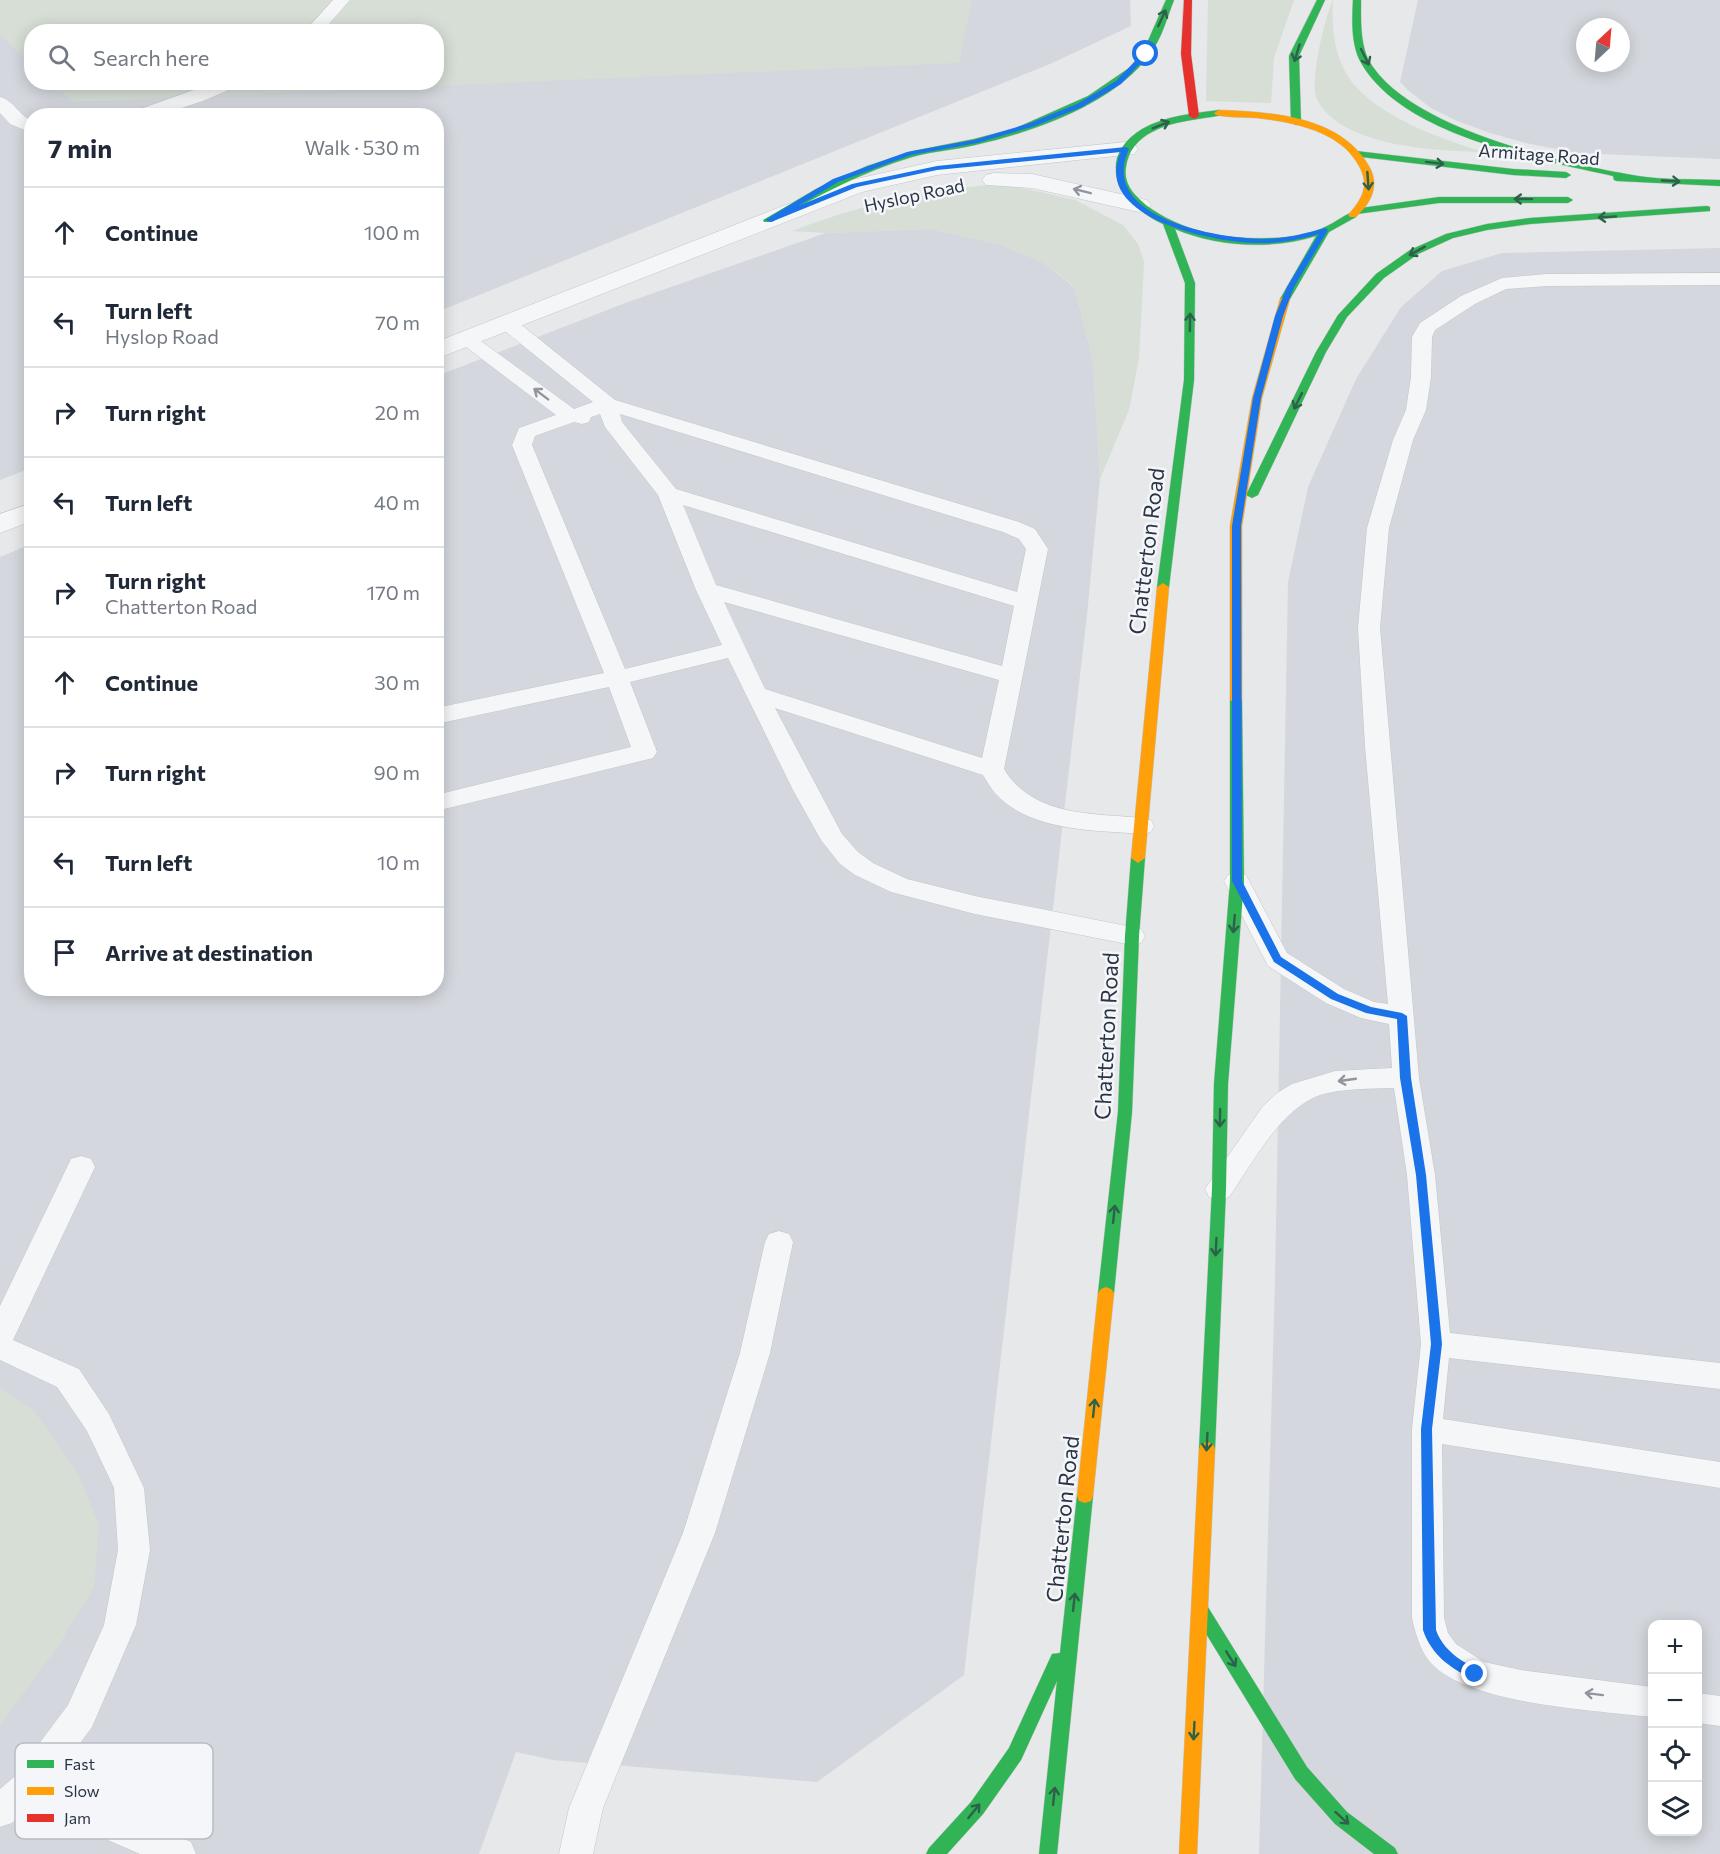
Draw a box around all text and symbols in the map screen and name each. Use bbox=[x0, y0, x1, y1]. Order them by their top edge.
one-way arrow bbox=[1157, 10, 1168, 28]
north arrow bbox=[1576, 18, 1630, 72]
search box bbox=[24, 24, 444, 90]
route start bbox=[1132, 40, 1158, 66]
icon: search bbox=[45, 41, 78, 74]
one-way arrow bbox=[1291, 43, 1302, 62]
text: Search here bbox=[93, 44, 209, 71]
one-way arrow bbox=[1359, 48, 1371, 66]
one-way arrow bbox=[1152, 119, 1170, 130]
text: 7 min bbox=[48, 132, 112, 163]
text: Walk · 530 m bbox=[305, 135, 420, 159]
street label: Armitage Road bbox=[1478, 139, 1600, 169]
one-way arrow bbox=[1424, 157, 1444, 168]
one-way arrow bbox=[1362, 171, 1373, 191]
street label: Hyslop Road bbox=[862, 174, 966, 216]
one-way arrow bbox=[1660, 175, 1680, 186]
one-way arrow bbox=[1073, 185, 1092, 196]
one-way arrow bbox=[1513, 193, 1533, 205]
one-way arrow bbox=[1597, 212, 1617, 223]
icon: ahead bbox=[48, 216, 81, 249]
text: Continue bbox=[105, 219, 198, 246]
text: 100 m bbox=[364, 220, 420, 244]
one-way arrow bbox=[1409, 245, 1426, 257]
text: Turn left bbox=[105, 297, 192, 324]
icon: left bbox=[48, 306, 81, 339]
text: 70 m bbox=[375, 310, 420, 334]
one-way arrow bbox=[1184, 313, 1195, 333]
text: Hyslop Road bbox=[105, 324, 219, 348]
one-way arrow bbox=[533, 387, 549, 400]
one-way arrow bbox=[1292, 391, 1304, 409]
icon: right bbox=[48, 396, 81, 429]
text: Turn right bbox=[105, 399, 206, 426]
text: 20 m bbox=[375, 400, 420, 424]
street label: Chatterton Road bbox=[1122, 466, 1170, 636]
icon: left bbox=[48, 486, 81, 519]
text: Turn left bbox=[105, 489, 192, 516]
text: 40 m bbox=[374, 490, 420, 514]
text: Turn right bbox=[105, 567, 206, 594]
icon: right bbox=[48, 576, 81, 609]
text: 170 m bbox=[367, 580, 420, 604]
text: Chatterton Road bbox=[105, 594, 257, 618]
icon: ahead bbox=[48, 666, 81, 699]
text: Continue bbox=[105, 669, 198, 696]
text: 30 m bbox=[374, 670, 420, 694]
icon: right bbox=[48, 756, 81, 789]
text: Turn right bbox=[105, 759, 206, 786]
text: 90 m bbox=[374, 760, 420, 784]
icon: left bbox=[48, 846, 81, 879]
text: Turn left bbox=[105, 849, 192, 876]
text: 10 m bbox=[377, 850, 420, 874]
one-way arrow bbox=[1228, 913, 1239, 933]
icon: arrive bbox=[48, 936, 81, 969]
text: Arrive at destination bbox=[105, 939, 313, 966]
street label: Chatterton Road bbox=[1088, 952, 1124, 1120]
one-way arrow bbox=[1338, 1075, 1358, 1086]
one-way arrow bbox=[1214, 1108, 1226, 1128]
one-way arrow bbox=[1109, 1205, 1120, 1224]
one-way arrow bbox=[1210, 1237, 1221, 1257]
one-way arrow bbox=[1089, 1398, 1100, 1418]
one-way arrow bbox=[1202, 1432, 1213, 1452]
street label: Chatterton Road bbox=[1040, 1434, 1084, 1604]
one-way arrow bbox=[1069, 1592, 1080, 1612]
map controls bbox=[1648, 1620, 1702, 1836]
button: + bbox=[1648, 1620, 1702, 1674]
one-way arrow bbox=[1225, 1650, 1237, 1667]
route end bbox=[1461, 1660, 1487, 1686]
button: − bbox=[1648, 1674, 1702, 1728]
one-way arrow bbox=[1585, 1688, 1605, 1699]
one-way arrow bbox=[1189, 1720, 1200, 1740]
button: locate bbox=[1648, 1728, 1702, 1782]
legend bbox=[15, 1743, 213, 1839]
text: Fast bbox=[64, 1754, 95, 1773]
text: Slow bbox=[64, 1781, 100, 1800]
button: layers bbox=[1648, 1782, 1702, 1836]
one-way arrow bbox=[1049, 1786, 1060, 1806]
one-way arrow bbox=[967, 1803, 980, 1819]
text: Jam bbox=[64, 1808, 91, 1827]
one-way arrow bbox=[1334, 1811, 1349, 1825]

